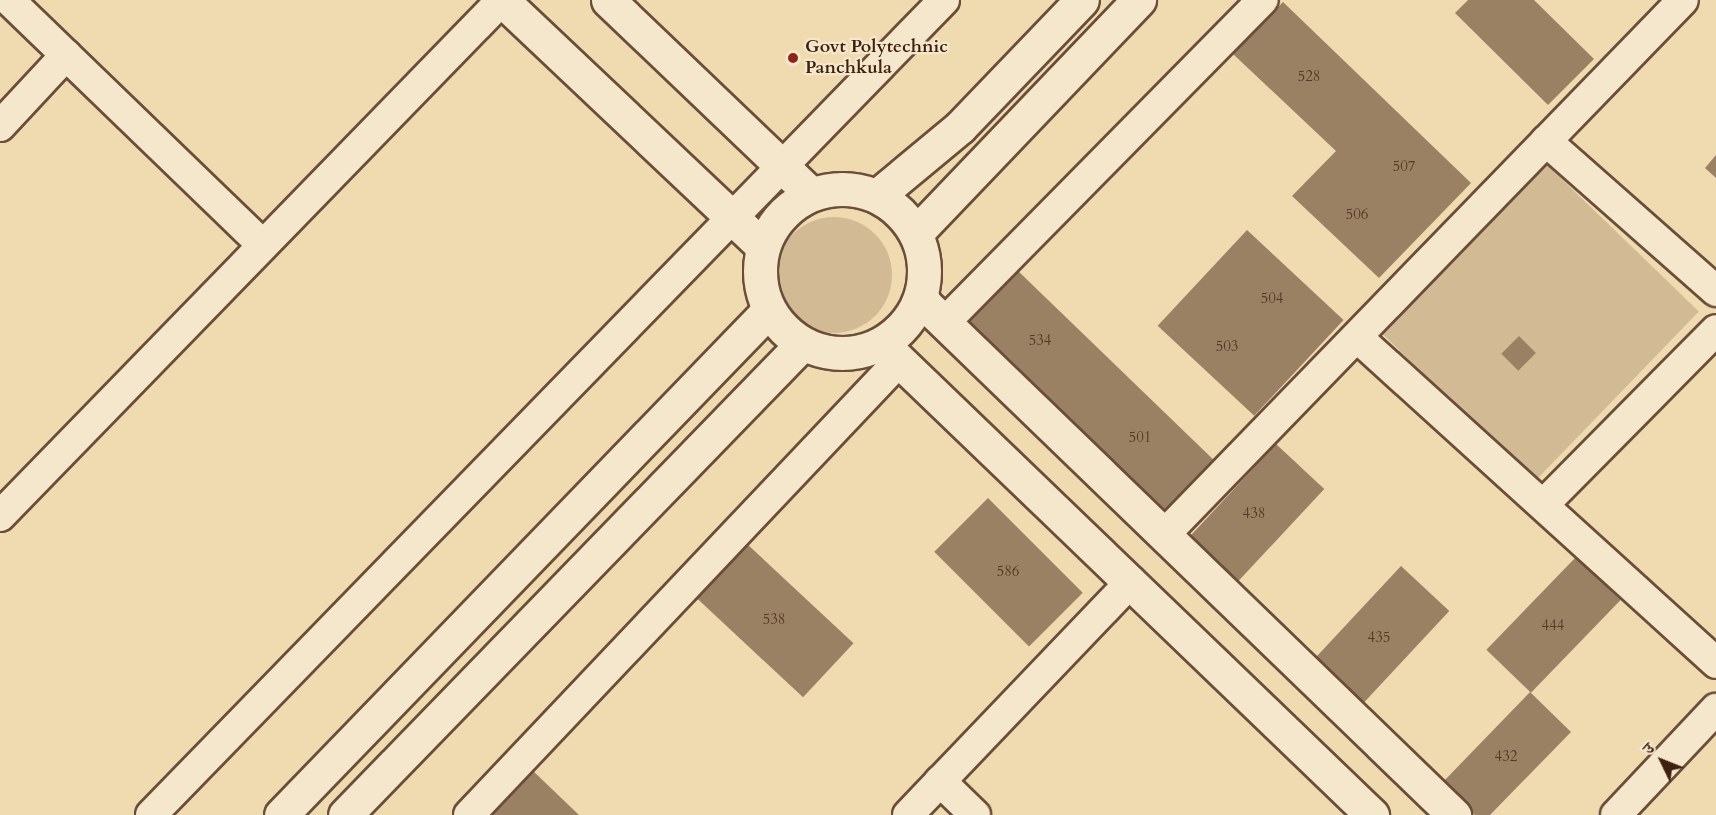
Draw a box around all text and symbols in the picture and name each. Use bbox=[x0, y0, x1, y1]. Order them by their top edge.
place label: Govt Polytechnic Panchkula bbox=[805, 37, 948, 80]
marker: Govt Polytechnic Panchkula bbox=[786, 51, 800, 65]
house number: 528 bbox=[1297, 68, 1321, 86]
house number: 507 bbox=[1392, 158, 1416, 176]
house number: 506 bbox=[1345, 206, 1369, 224]
house number: 504 bbox=[1260, 290, 1284, 308]
house number: 534 bbox=[1028, 332, 1052, 350]
house number: 503 bbox=[1215, 338, 1239, 356]
house number: 501 bbox=[1128, 429, 1152, 447]
house number: 438 bbox=[1242, 505, 1266, 523]
house number: 586 bbox=[996, 563, 1020, 581]
house number: 538 bbox=[762, 611, 786, 629]
house number: 444 bbox=[1541, 617, 1565, 635]
house number: 435 bbox=[1367, 629, 1391, 647]
north arrow bbox=[1632, 731, 1692, 791]
text: उ bbox=[1638, 738, 1660, 759]
house number: 432 bbox=[1494, 748, 1518, 766]

